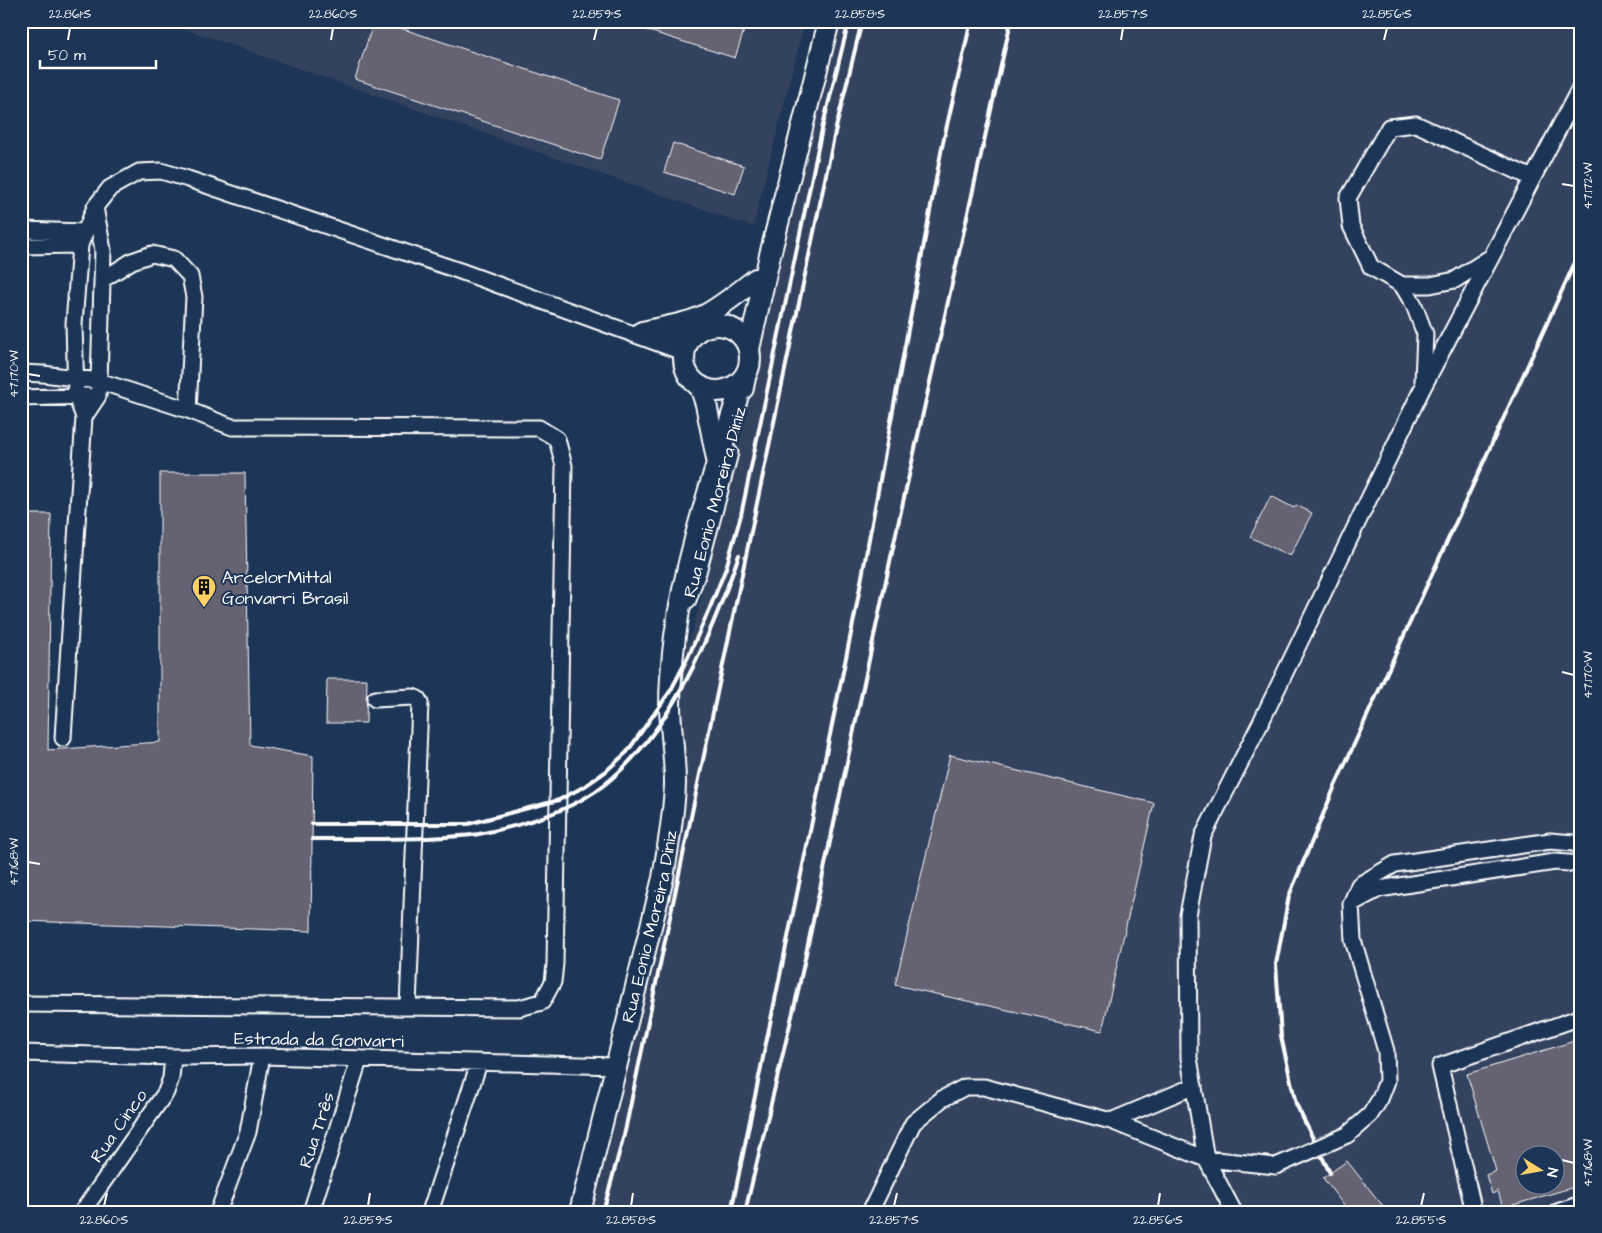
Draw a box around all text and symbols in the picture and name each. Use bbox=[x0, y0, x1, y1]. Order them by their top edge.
text: 22.861°S bbox=[49, 6, 92, 23]
text: 22.860°S bbox=[309, 6, 358, 23]
text: 22.859°S bbox=[573, 6, 622, 23]
text: 22.858°S bbox=[835, 6, 885, 23]
text: 22.857°S bbox=[1098, 6, 1148, 23]
text: 22.856°S bbox=[1362, 6, 1412, 23]
scale bar bbox=[40, 38, 156, 70]
text: 50 m bbox=[48, 45, 86, 66]
text: 47.172°W bbox=[1580, 162, 1597, 209]
text: 47.170°W bbox=[6, 349, 23, 398]
street label: Rua Eonio Moreira Diniz bbox=[677, 404, 753, 600]
place label: ArcelorMittal Gonvarri Brasil bbox=[222, 565, 349, 611]
building icon: ArcelorMittal Gonvarri Brasil bbox=[191, 574, 217, 608]
text: 47.170°W bbox=[1580, 650, 1597, 699]
street label: Rua Eonio Moreira Diniz bbox=[615, 828, 683, 1025]
text: 47.168°W bbox=[6, 837, 23, 886]
street label: Estrada da Gonvarri bbox=[234, 1026, 404, 1054]
street label: Rua Cinco bbox=[85, 1084, 153, 1168]
street label: Rua Três bbox=[293, 1089, 341, 1171]
text: 47.168°W bbox=[1580, 1138, 1597, 1187]
north arrow bbox=[1514, 1146, 1564, 1196]
text: N bbox=[1541, 1166, 1562, 1179]
text: 22.860°S bbox=[80, 1212, 129, 1229]
text: 22.859°S bbox=[344, 1212, 393, 1229]
text: 22.858°S bbox=[606, 1212, 656, 1229]
text: 22.857°S bbox=[869, 1212, 919, 1229]
text: 22.856°S bbox=[1133, 1212, 1183, 1229]
text: 22.855°S bbox=[1396, 1212, 1447, 1229]

